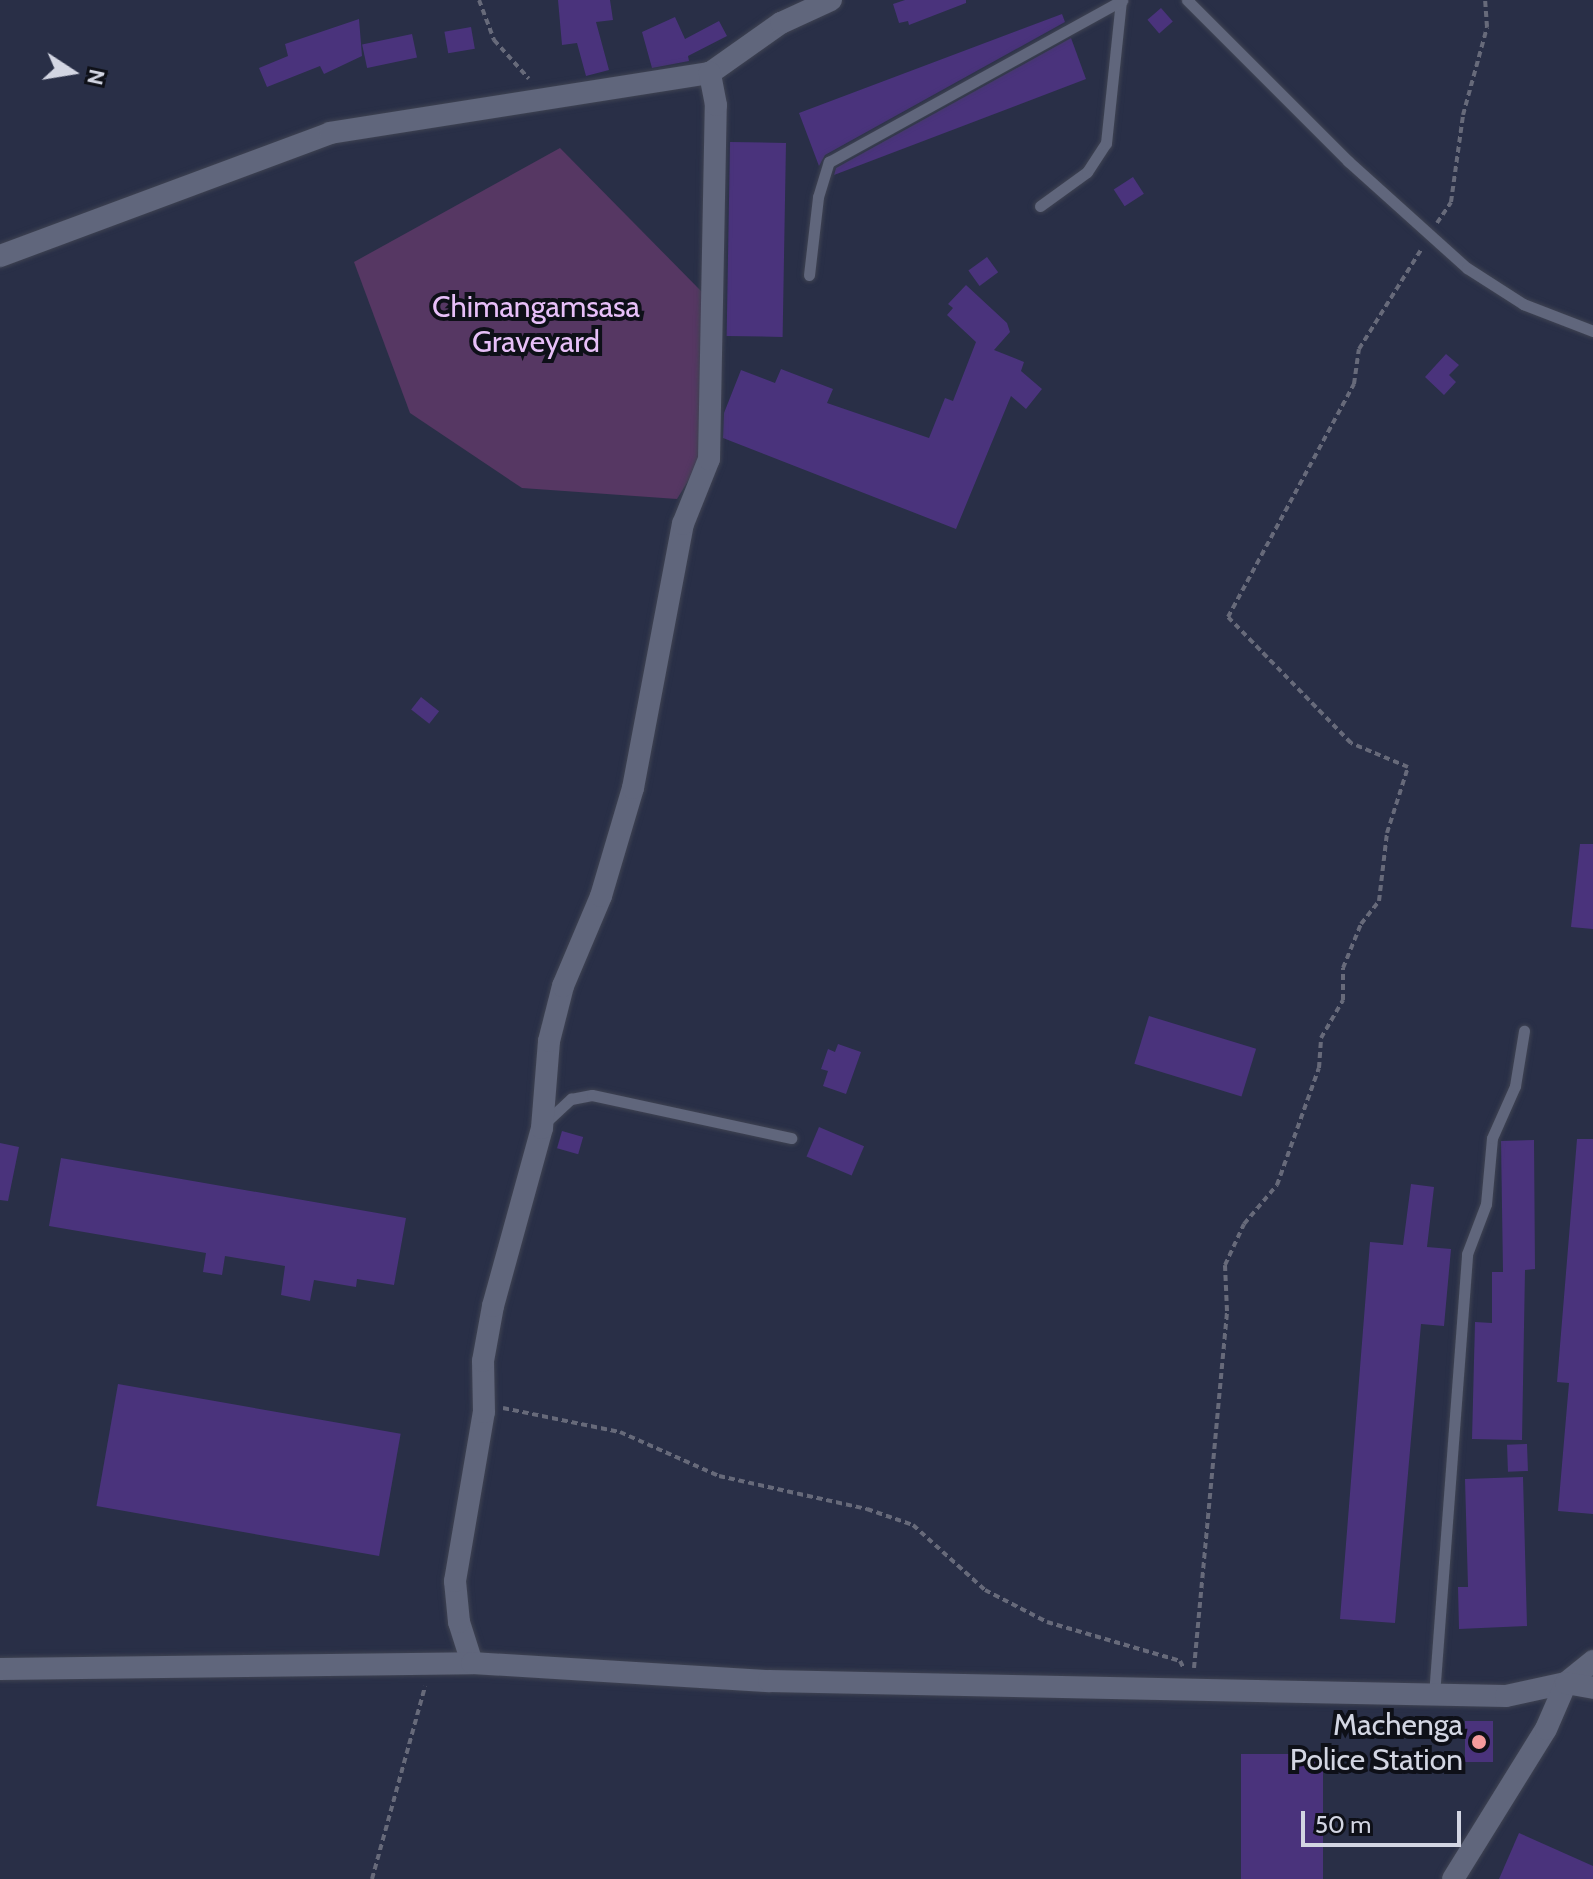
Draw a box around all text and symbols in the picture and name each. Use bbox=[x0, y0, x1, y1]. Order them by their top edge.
north arrow bbox=[32, 32, 112, 112]
text: N bbox=[81, 67, 111, 88]
park label: Chimangamsasa Graveyard bbox=[432, 289, 640, 360]
place label: Machenga Police Station bbox=[1290, 1707, 1463, 1778]
marker: Machenga Police Station bbox=[1470, 1733, 1488, 1751]
scale bar bbox=[1305, 1795, 1465, 1845]
text: 50 m bbox=[1315, 1810, 1371, 1839]

